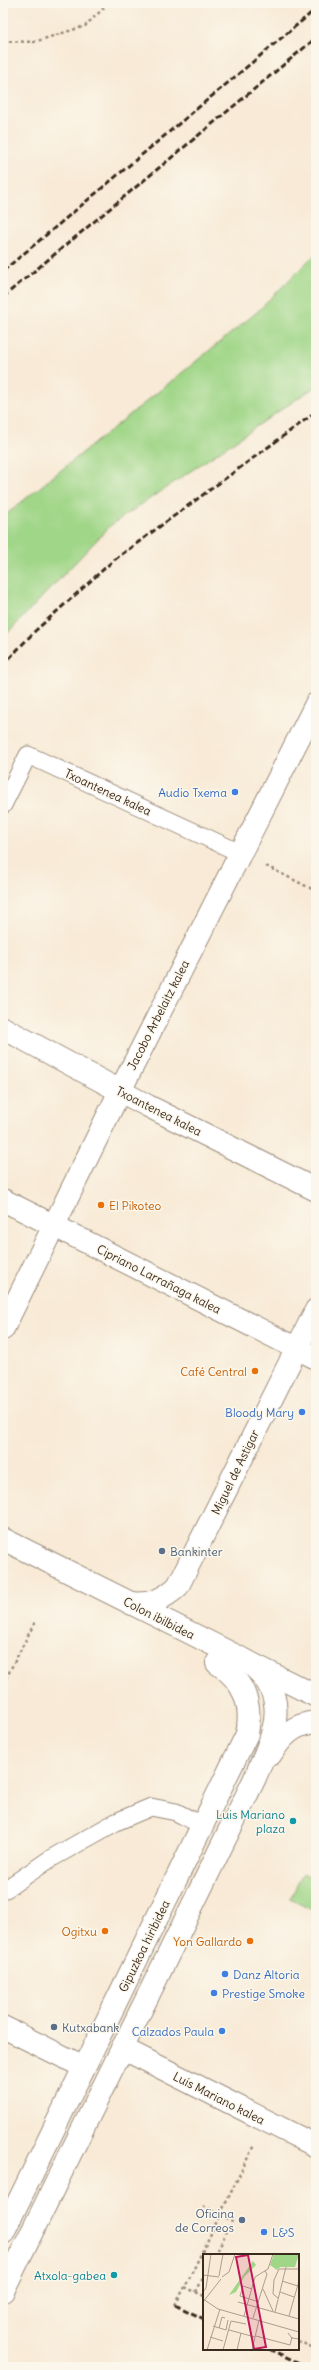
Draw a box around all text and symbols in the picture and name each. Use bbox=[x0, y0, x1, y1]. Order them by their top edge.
street label: Txoantenea kalea bbox=[62, 765, 154, 819]
place label: Audio Txema bbox=[158, 785, 227, 800]
marker: Audio Txema bbox=[230, 787, 240, 797]
street label: Jacobo Arbelaitz kalea bbox=[124, 957, 192, 1072]
street label: Txoantenea kalea bbox=[114, 1083, 204, 1139]
place label: El Pikoteo bbox=[109, 1198, 162, 1213]
marker: El Pikoteo bbox=[96, 1200, 106, 1210]
street label: Cipriano Larrañaga kalea bbox=[94, 1241, 224, 1317]
place label: Café Central bbox=[180, 1364, 247, 1379]
marker: Café Central bbox=[250, 1366, 260, 1376]
place label: Bloody Mary bbox=[225, 1405, 294, 1420]
marker: Bloody Mary bbox=[297, 1407, 307, 1417]
street label: Miguel de Astigar bbox=[208, 1427, 262, 1517]
place label: Bankinter bbox=[170, 1544, 223, 1559]
marker: Bankinter bbox=[157, 1546, 167, 1556]
street label: Colon ibilbidea bbox=[121, 1594, 197, 1642]
place label: Luis Mariano plaza bbox=[216, 1807, 285, 1836]
marker: Luis Mariano plaza bbox=[288, 1816, 298, 1826]
street label: Gipuzkoa hiribidea bbox=[115, 1898, 173, 1994]
place label: Ogitxu bbox=[61, 1924, 97, 1939]
marker: Ogitxu bbox=[100, 1926, 110, 1936]
place label: Yon Gallardo bbox=[173, 1934, 242, 1949]
marker: Yon Gallardo bbox=[245, 1936, 255, 1946]
place label: Danz Altoria bbox=[233, 1967, 300, 1982]
marker: Danz Altoria bbox=[220, 1969, 230, 1979]
place label: Prestige Smoke bbox=[222, 1986, 305, 2001]
marker: Prestige Smoke bbox=[209, 1988, 219, 1998]
place label: Kutxabank bbox=[62, 2020, 119, 2035]
marker: Kutxabank bbox=[49, 2022, 59, 2032]
place label: Calzados Paula bbox=[132, 2024, 214, 2039]
marker: Calzados Paula bbox=[217, 2026, 227, 2036]
street label: Luis Mariano kalea bbox=[171, 2068, 267, 2128]
place label: Oficina de Correos bbox=[175, 2206, 234, 2235]
marker: Oficina de Correos bbox=[237, 2215, 247, 2225]
place label: L&S bbox=[272, 2225, 295, 2240]
marker: L&S bbox=[259, 2227, 269, 2237]
inset map bbox=[203, 2254, 299, 2350]
place label: Atxola-gabea bbox=[34, 2268, 106, 2283]
marker: Atxola-gabea bbox=[109, 2270, 119, 2280]

